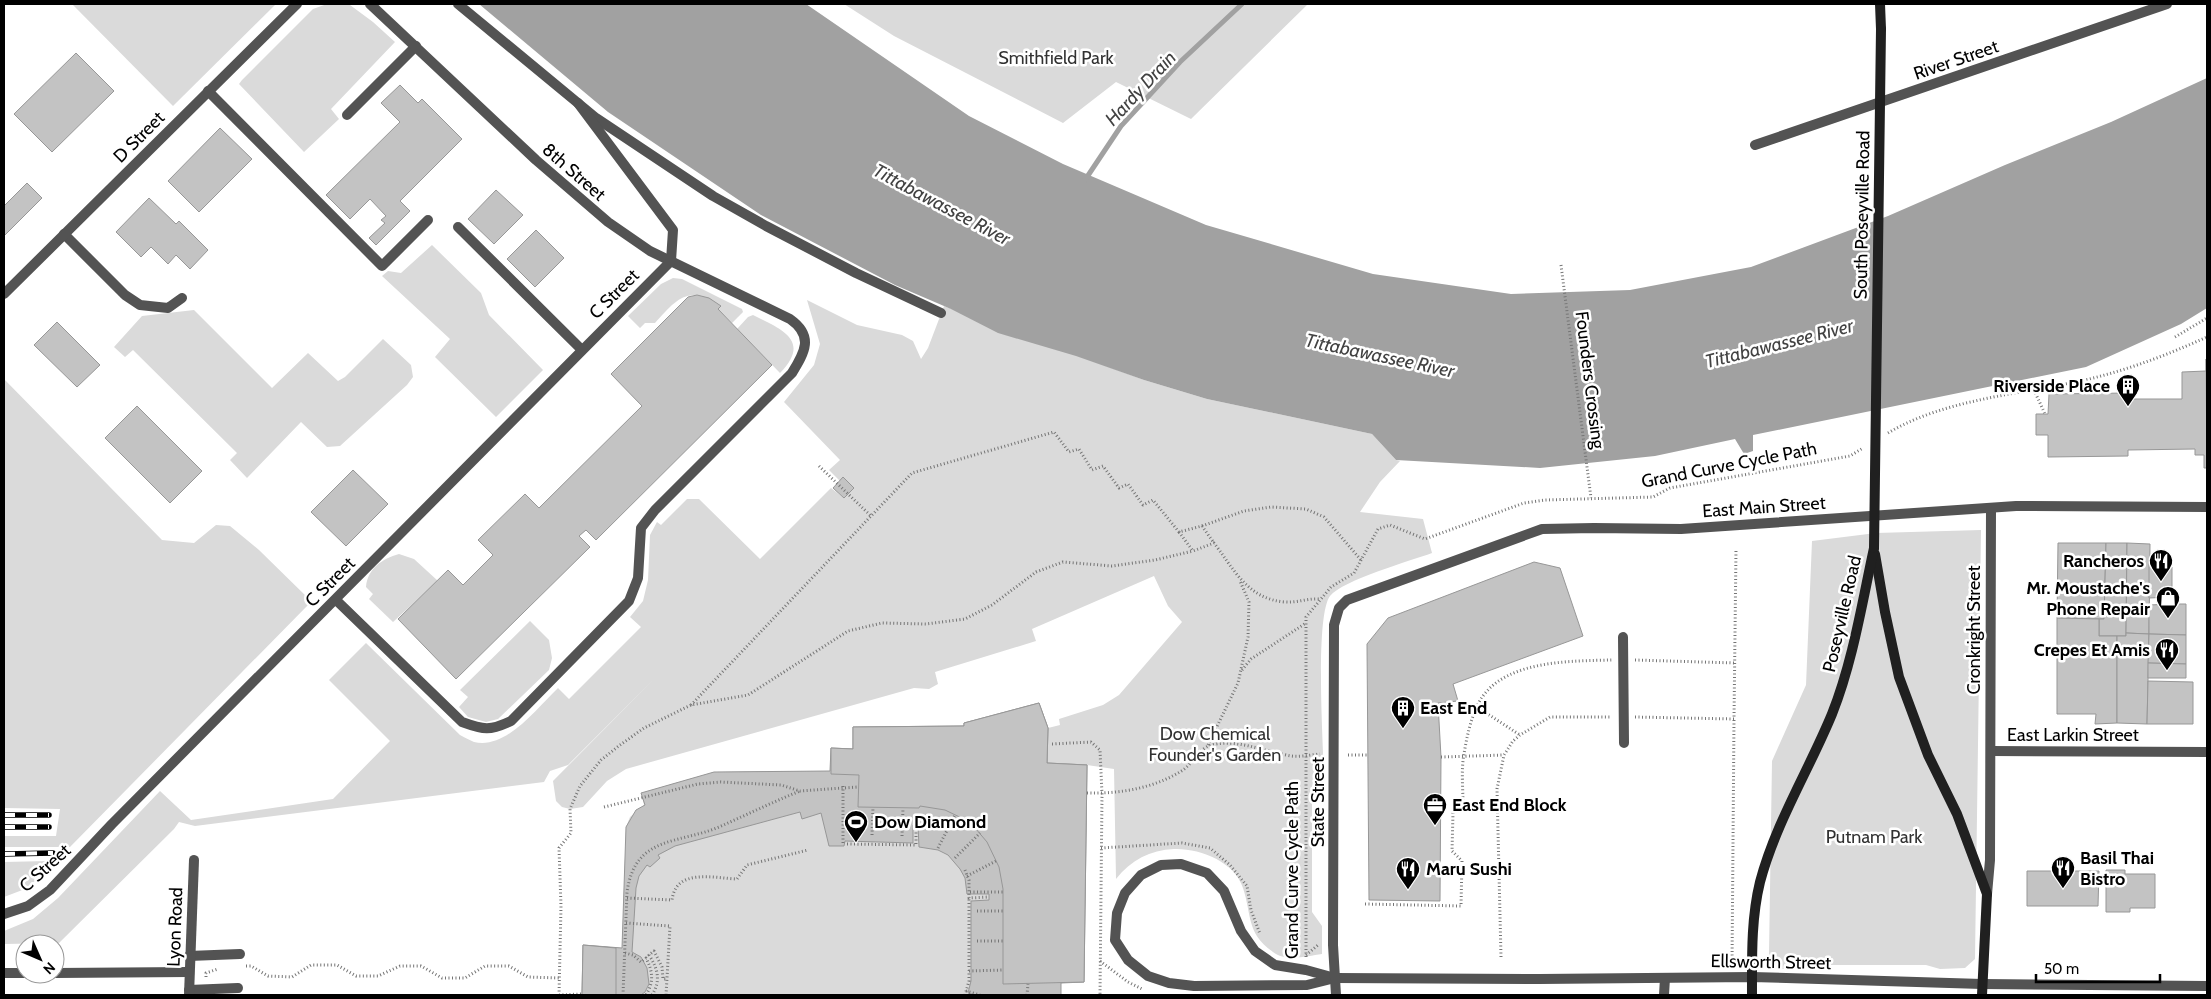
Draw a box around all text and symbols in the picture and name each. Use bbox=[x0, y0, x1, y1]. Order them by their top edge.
street label: River Street bbox=[1911, 35, 2001, 85]
water label: Hardy Drain bbox=[1100, 46, 1181, 130]
park label: Smithfield Park bbox=[998, 47, 1115, 69]
street label: D Street bbox=[109, 107, 169, 167]
street label: South Poseyville Road bbox=[1850, 130, 1874, 300]
street label: 8th Street bbox=[538, 138, 610, 206]
water label: Tittabawassee River bbox=[869, 159, 1015, 251]
street label: C Street bbox=[585, 265, 643, 323]
street label: Founders Crossing bbox=[1571, 310, 1609, 451]
water label: Tittabawassee River bbox=[1703, 314, 1857, 373]
water label: Tittabawassee River bbox=[1303, 328, 1458, 383]
building icon: Riverside Place bbox=[2115, 373, 2141, 407]
place label: Riverside Place bbox=[1993, 375, 2110, 397]
street label: Grand Curve Cycle Path bbox=[1640, 437, 1818, 493]
street label: East Main Street bbox=[1702, 492, 1826, 522]
restaurant icon: Rancheros bbox=[2148, 548, 2174, 582]
place label: Rancheros bbox=[2063, 550, 2144, 572]
street label: C Street bbox=[301, 553, 359, 611]
street label: Poseyville Road bbox=[1818, 554, 1866, 674]
street label: Cronkright Street bbox=[1963, 566, 1985, 694]
place label: Mr. Moustache's Phone Repair bbox=[2026, 577, 2150, 620]
shop icon: Mr. Moustache's Phone Repair bbox=[2155, 585, 2181, 619]
restaurant icon: Crepes Et Amis bbox=[2154, 637, 2180, 671]
place label: Crepes Et Amis bbox=[2034, 639, 2150, 661]
building icon: East End bbox=[1390, 695, 1416, 729]
place label: East End bbox=[1420, 697, 1487, 719]
park label: Dow Chemical Founder's Garden bbox=[1149, 723, 1281, 766]
street label: East Larkin Street bbox=[2007, 724, 2139, 746]
street label: State Street bbox=[1307, 757, 1329, 847]
street label: Grand Curve Cycle Path bbox=[1281, 781, 1303, 959]
office icon: East End Block bbox=[1422, 792, 1448, 826]
place label: East End Block bbox=[1452, 794, 1567, 816]
sports icon: Dow Diamond bbox=[843, 809, 869, 843]
place label: Dow Diamond bbox=[874, 811, 986, 833]
park label: Putnam Park bbox=[1826, 826, 1923, 848]
street label: C Street bbox=[15, 839, 75, 897]
place label: Basil Thai Bistro bbox=[2080, 847, 2154, 890]
restaurant icon: Basil Thai Bistro bbox=[2050, 855, 2076, 889]
restaurant icon: Maru Sushi bbox=[1395, 856, 1421, 890]
place label: Maru Sushi bbox=[1426, 858, 1512, 880]
street label: Lyon Road bbox=[163, 887, 187, 967]
north arrow bbox=[15, 934, 65, 984]
street label: Ellsworth Street bbox=[1711, 950, 1831, 974]
scale bar bbox=[2036, 952, 2160, 984]
text: N bbox=[39, 958, 59, 978]
text: 50 m bbox=[2044, 960, 2079, 978]

